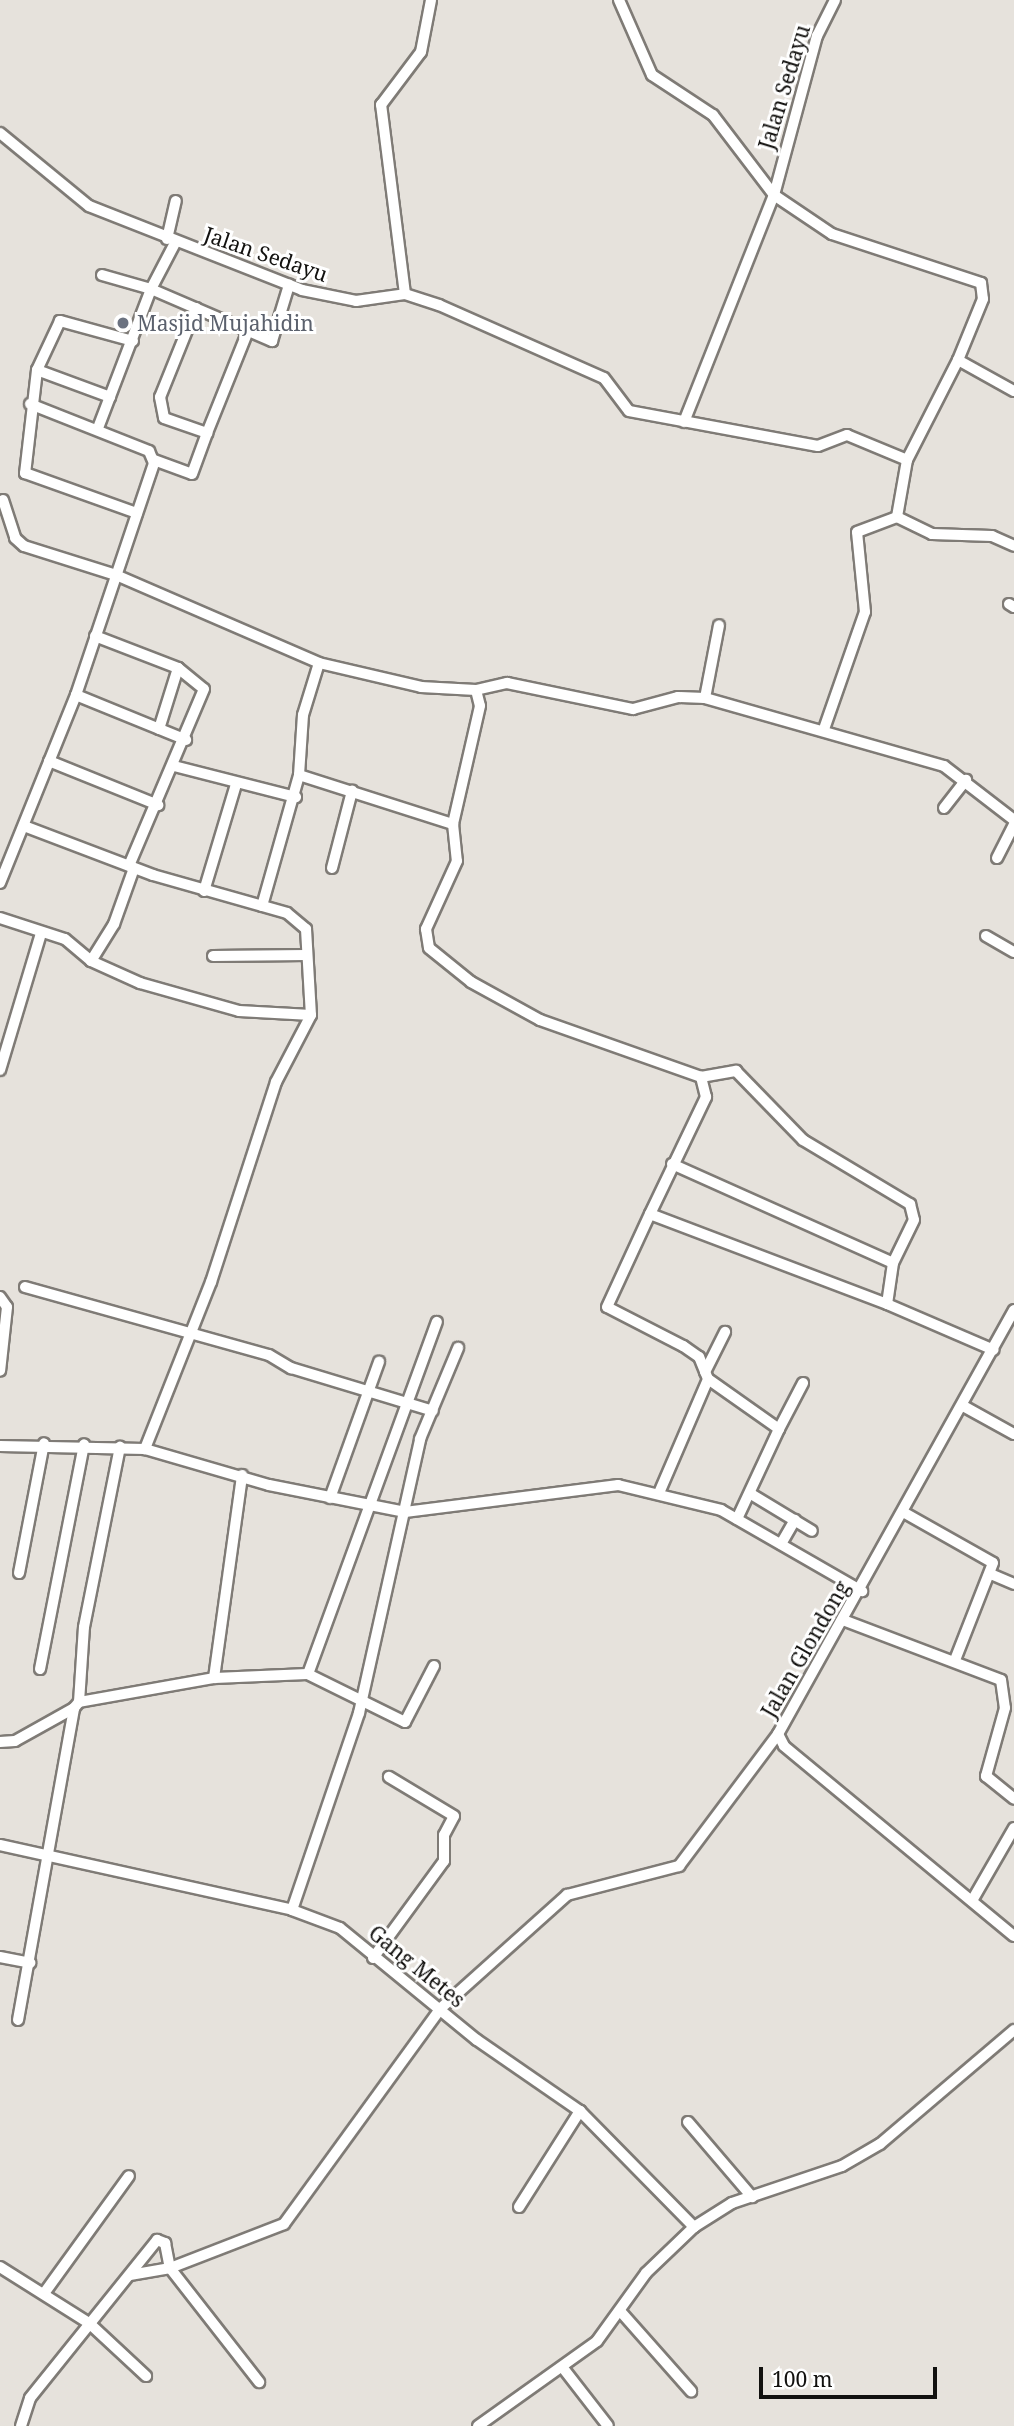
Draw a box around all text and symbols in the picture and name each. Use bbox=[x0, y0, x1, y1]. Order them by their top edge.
street label: Jalan Sedayu bbox=[753, 22, 815, 152]
street label: Jalan Sedayu bbox=[201, 221, 331, 287]
place label: Masjid Mujahidin bbox=[137, 310, 314, 336]
marker: Masjid Mujahidin bbox=[115, 315, 131, 331]
street label: Jalan Glondong bbox=[756, 1576, 854, 1722]
street label: Gang Metes bbox=[364, 1920, 470, 2012]
scale bar bbox=[762, 2352, 940, 2396]
text: 100 m bbox=[772, 2365, 833, 2393]

